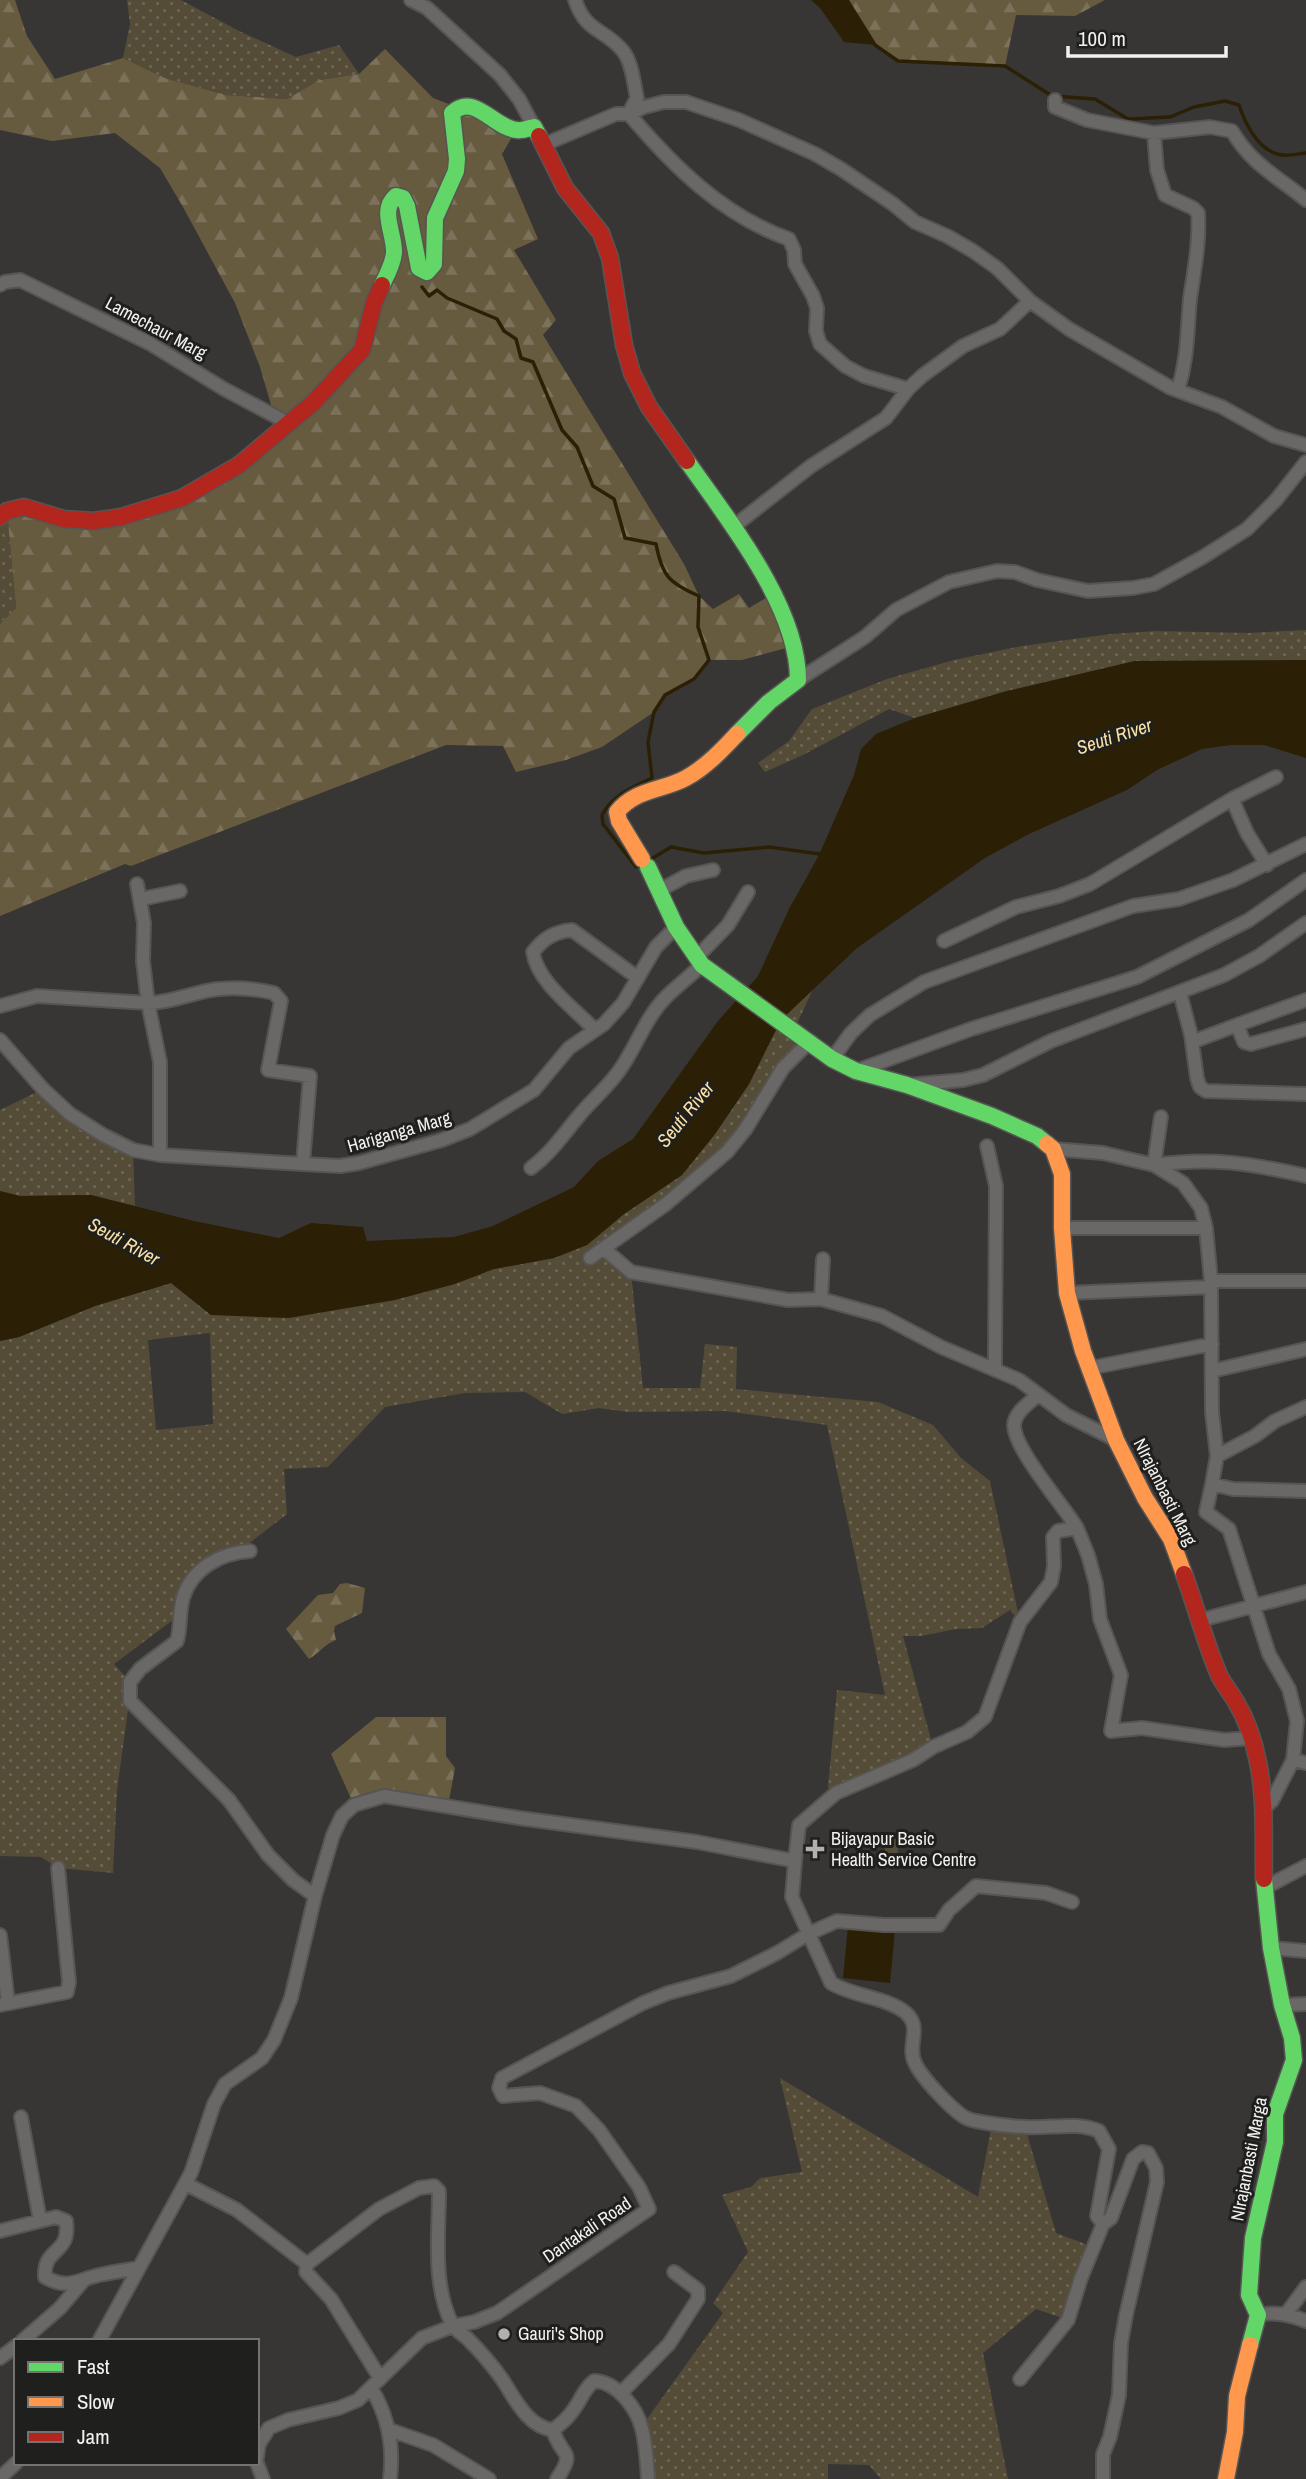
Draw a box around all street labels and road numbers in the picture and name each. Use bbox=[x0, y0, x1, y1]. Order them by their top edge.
street label: Lamechaur Marg bbox=[101, 290, 212, 365]
street label: Hariganga Marg bbox=[344, 1105, 454, 1158]
street label: NIrajanbasti Marg bbox=[1128, 1434, 1204, 1550]
street label: NIrajanbasti Marga bbox=[1224, 2095, 1273, 2223]
street label: Dantakali Road bbox=[538, 2191, 636, 2268]

